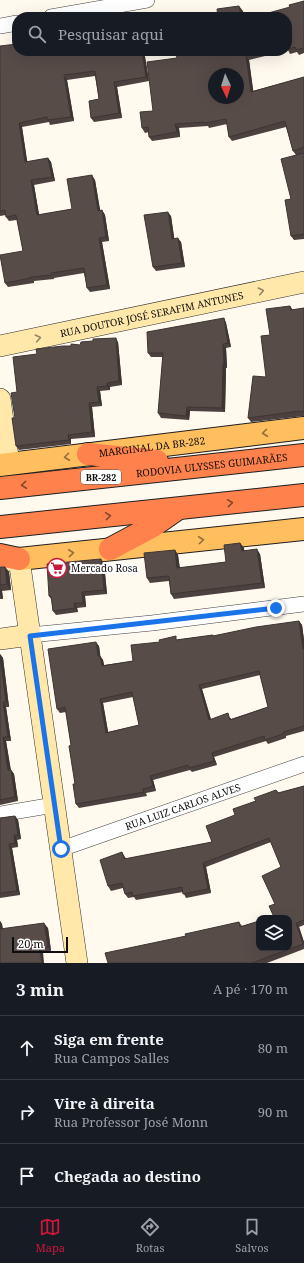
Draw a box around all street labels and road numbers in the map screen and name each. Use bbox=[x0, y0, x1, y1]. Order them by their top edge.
street label: RUA DOUTOR JOSÉ SERAFIM ANTUNES bbox=[59, 288, 245, 340]
street label: MARGINAL DA BR-282 bbox=[98, 433, 206, 460]
street label: RODOVIA ULYSSES GUIMARÃES bbox=[135, 450, 288, 480]
road number: BR-282 bbox=[81, 470, 121, 484]
street label: RUA LUIZ CARLOS ALVES bbox=[123, 780, 242, 833]

